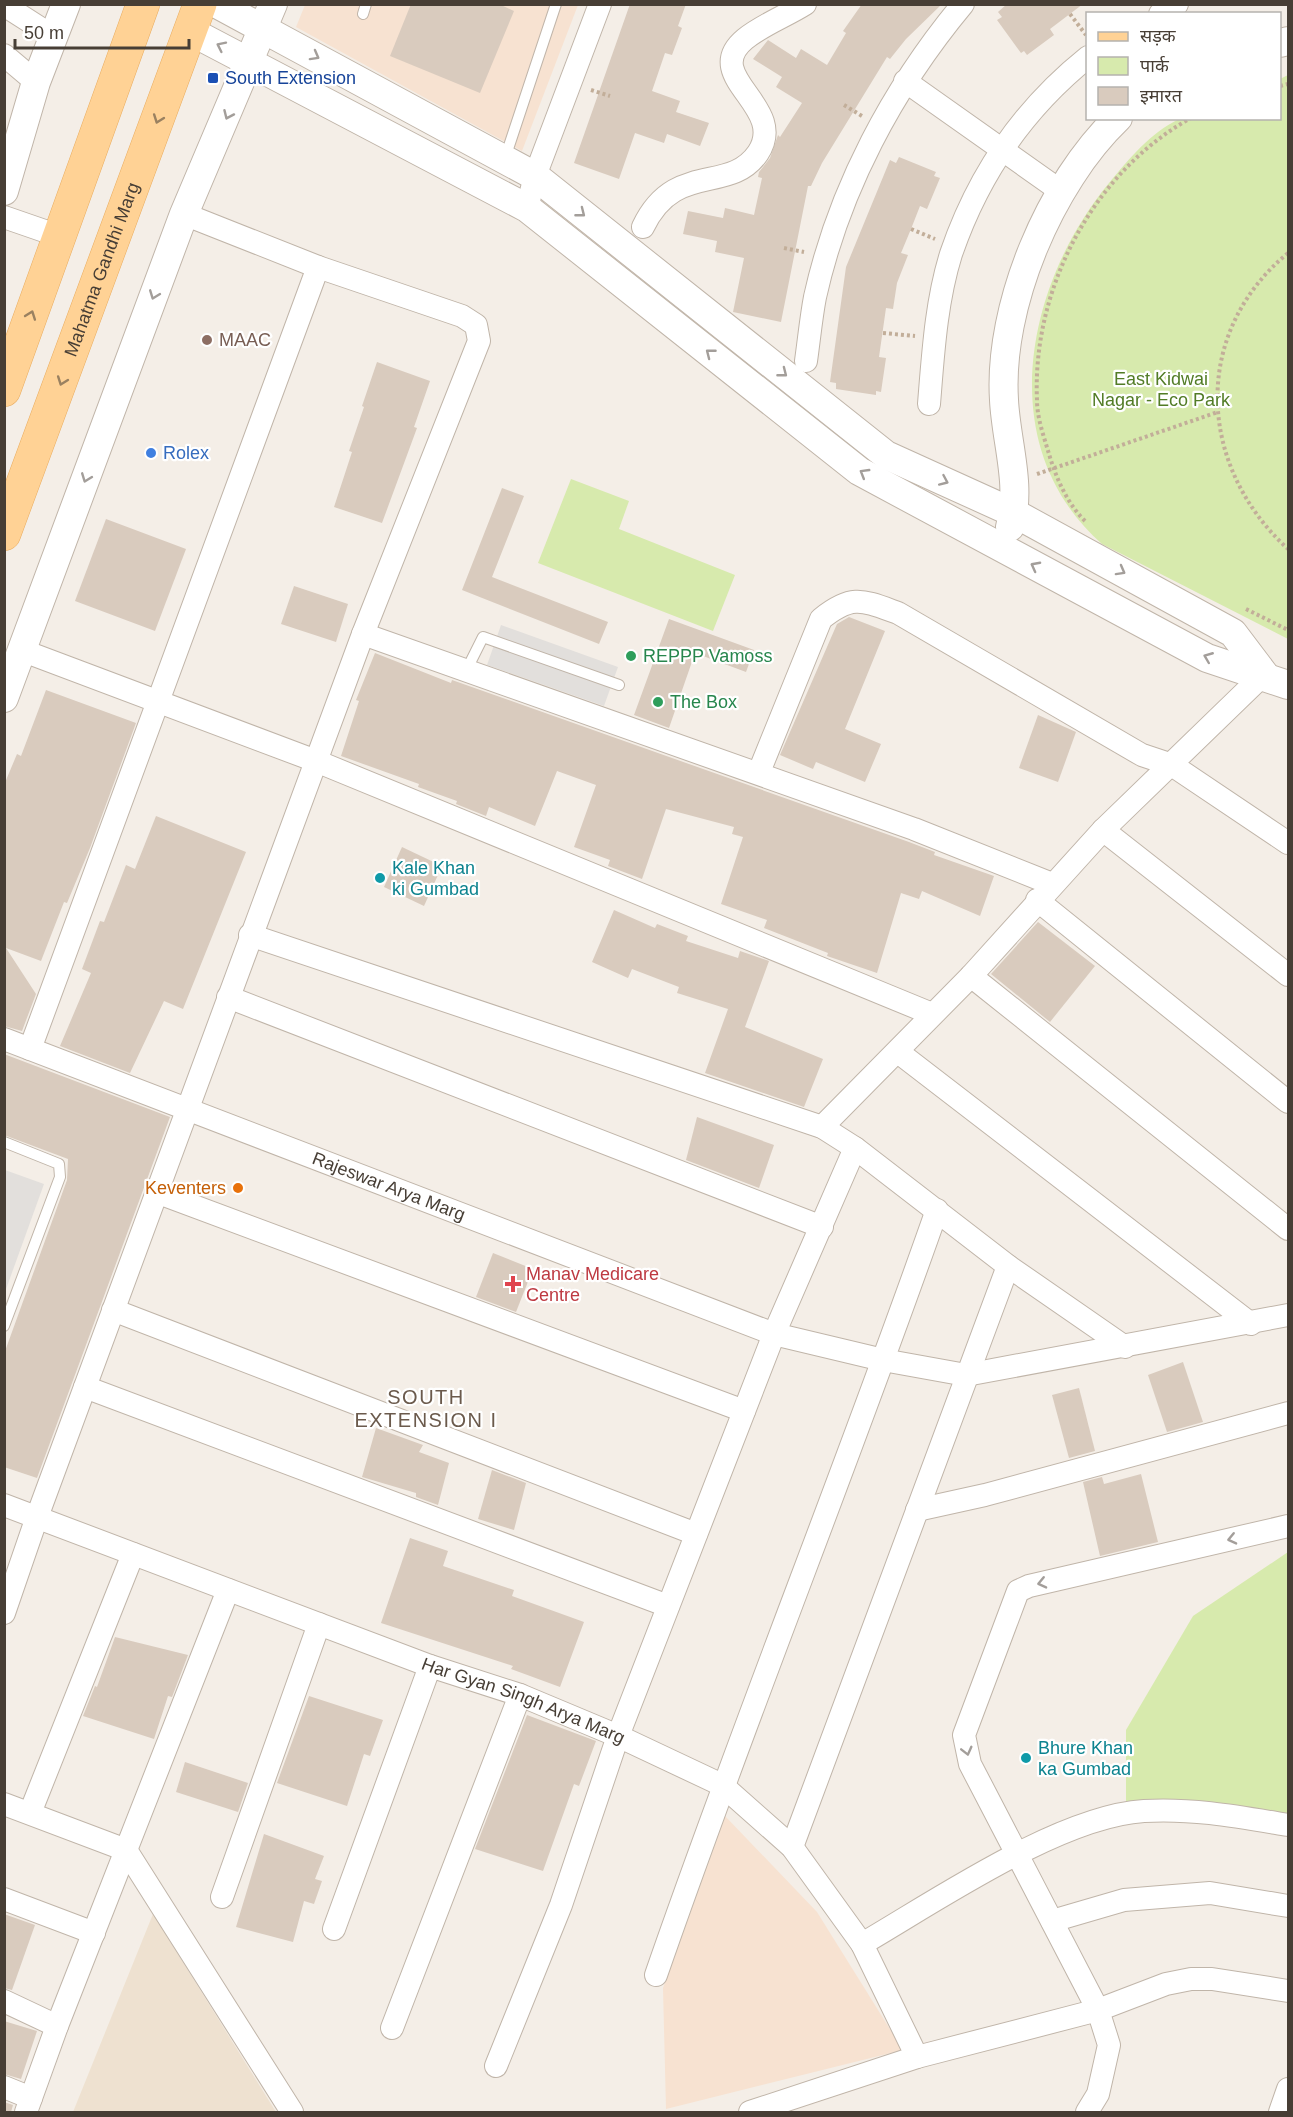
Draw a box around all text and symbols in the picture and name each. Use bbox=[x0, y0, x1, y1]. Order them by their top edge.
scale bar bbox=[15, 12, 189, 50]
legend bbox=[1086, 12, 1281, 120]
text: 50 m bbox=[24, 23, 64, 43]
text: सड़क bbox=[1140, 26, 1177, 46]
one-way arrow bbox=[216, 42, 227, 53]
one-way arrow bbox=[309, 49, 320, 60]
text: पार्क bbox=[1140, 55, 1170, 76]
place label: South Extension bbox=[225, 68, 356, 88]
marker: South Extension bbox=[206, 71, 220, 85]
text: इमारत bbox=[1140, 86, 1183, 106]
one-way arrow bbox=[223, 108, 235, 119]
one-way arrow bbox=[153, 113, 166, 123]
street label: Mahatma Gandhi Marg bbox=[60, 180, 143, 359]
one-way arrow bbox=[574, 205, 585, 216]
one-way arrow bbox=[149, 289, 161, 300]
one-way arrow bbox=[24, 310, 37, 321]
place label: MAAC bbox=[219, 330, 271, 350]
marker: MAAC bbox=[200, 333, 214, 347]
one-way arrow bbox=[706, 350, 717, 361]
one-way arrow bbox=[776, 366, 787, 377]
park label: East Kidwai Nagar - Eco Park bbox=[1092, 369, 1231, 410]
one-way arrow bbox=[57, 375, 70, 385]
place label: Rolex bbox=[163, 443, 209, 463]
marker: Rolex bbox=[144, 446, 158, 460]
one-way arrow bbox=[860, 469, 870, 481]
one-way arrow bbox=[80, 472, 93, 483]
one-way arrow bbox=[938, 473, 949, 485]
one-way arrow bbox=[1031, 562, 1042, 573]
one-way arrow bbox=[1114, 564, 1125, 575]
place label: REPPP Vamoss bbox=[643, 646, 772, 666]
marker: REPPP Vamoss bbox=[624, 649, 638, 663]
one-way arrow bbox=[1203, 652, 1214, 664]
place label: The Box bbox=[670, 692, 737, 712]
marker: The Box bbox=[651, 695, 665, 709]
place label: Kale Khan ki Gumbad bbox=[392, 858, 479, 899]
marker: Kale Khan ki Gumbad bbox=[373, 871, 387, 885]
street label: Rajeswar Arya Marg bbox=[309, 1148, 468, 1225]
place label: Keventers bbox=[145, 1178, 226, 1198]
marker: Keventers bbox=[231, 1181, 245, 1195]
place label: Manav Medicare Centre bbox=[526, 1264, 659, 1305]
marker: Manav Medicare Centre bbox=[504, 1275, 522, 1293]
district label: SOUTH EXTENSION I bbox=[354, 1386, 498, 1431]
one-way arrow bbox=[1227, 1532, 1237, 1545]
one-way arrow bbox=[1037, 1576, 1047, 1589]
street label: Har Gyan Singh Arya Marg bbox=[419, 1654, 628, 1748]
place label: Bhure Khan ka Gumbad bbox=[1038, 1738, 1133, 1779]
one-way arrow bbox=[960, 1746, 973, 1756]
marker: Bhure Khan ka Gumbad bbox=[1019, 1751, 1033, 1765]

